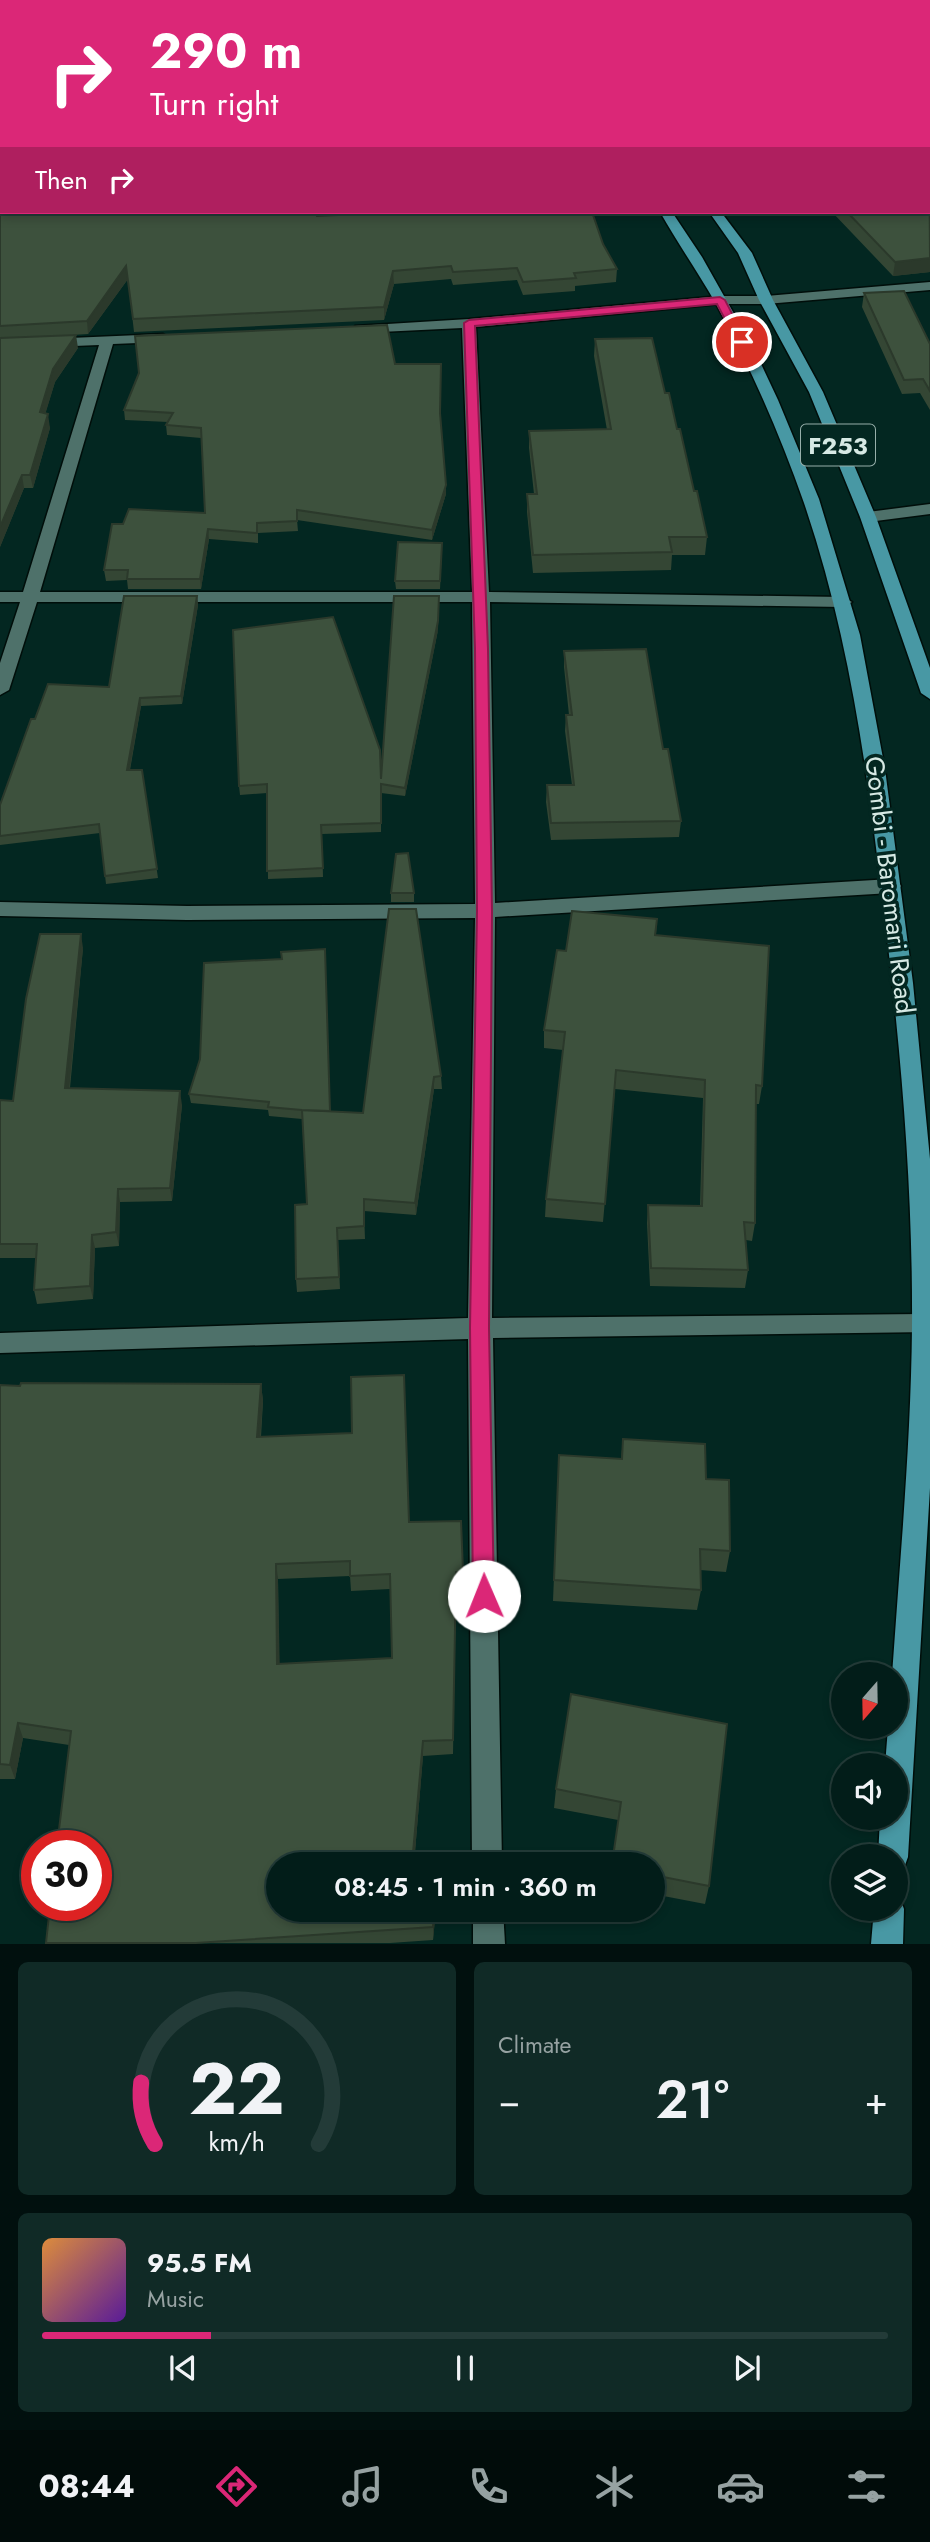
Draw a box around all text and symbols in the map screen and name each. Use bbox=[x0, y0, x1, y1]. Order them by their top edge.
text: 290 m bbox=[150, 16, 302, 86]
icon: right bbox=[35, 28, 126, 119]
text: Turn right bbox=[150, 81, 279, 127]
text: Then bbox=[35, 161, 88, 199]
icon: right bbox=[102, 161, 140, 199]
pin bbox=[712, 312, 772, 372]
icon: arrive bbox=[723, 323, 761, 361]
road number: F253 bbox=[801, 424, 875, 466]
street label: Gombi - Baromari Road bbox=[855, 754, 925, 1016]
position arrow bbox=[447, 1559, 521, 1633]
north arrow bbox=[831, 1662, 908, 1740]
map controls bbox=[831, 1662, 908, 1921]
button: sound bbox=[831, 1753, 908, 1830]
speed limit sign: 30 bbox=[21, 1830, 112, 1921]
button: layers bbox=[831, 1844, 908, 1921]
text: 08:45 · 1 min · 360 m bbox=[334, 1868, 597, 1906]
text: Climate bbox=[498, 2028, 571, 2062]
text: 22 bbox=[189, 2037, 285, 2142]
text: 21° bbox=[656, 2062, 729, 2138]
text: − bbox=[498, 2073, 520, 2128]
text: + bbox=[865, 2073, 888, 2128]
text: km/h bbox=[209, 2124, 265, 2160]
text: 95.5 FM bbox=[147, 2244, 252, 2282]
text: Music bbox=[147, 2282, 204, 2316]
icon: previous bbox=[164, 2349, 202, 2387]
icon: pause bbox=[446, 2349, 484, 2387]
icon: next bbox=[728, 2349, 766, 2387]
icon: directions bbox=[212, 2462, 261, 2511]
icon: music bbox=[338, 2462, 387, 2511]
icon: phone bbox=[464, 2462, 513, 2511]
icon: climate bbox=[590, 2462, 639, 2511]
icon: car bbox=[716, 2462, 765, 2511]
icon: filters bbox=[842, 2462, 891, 2511]
text: 08:44 bbox=[39, 2463, 135, 2509]

